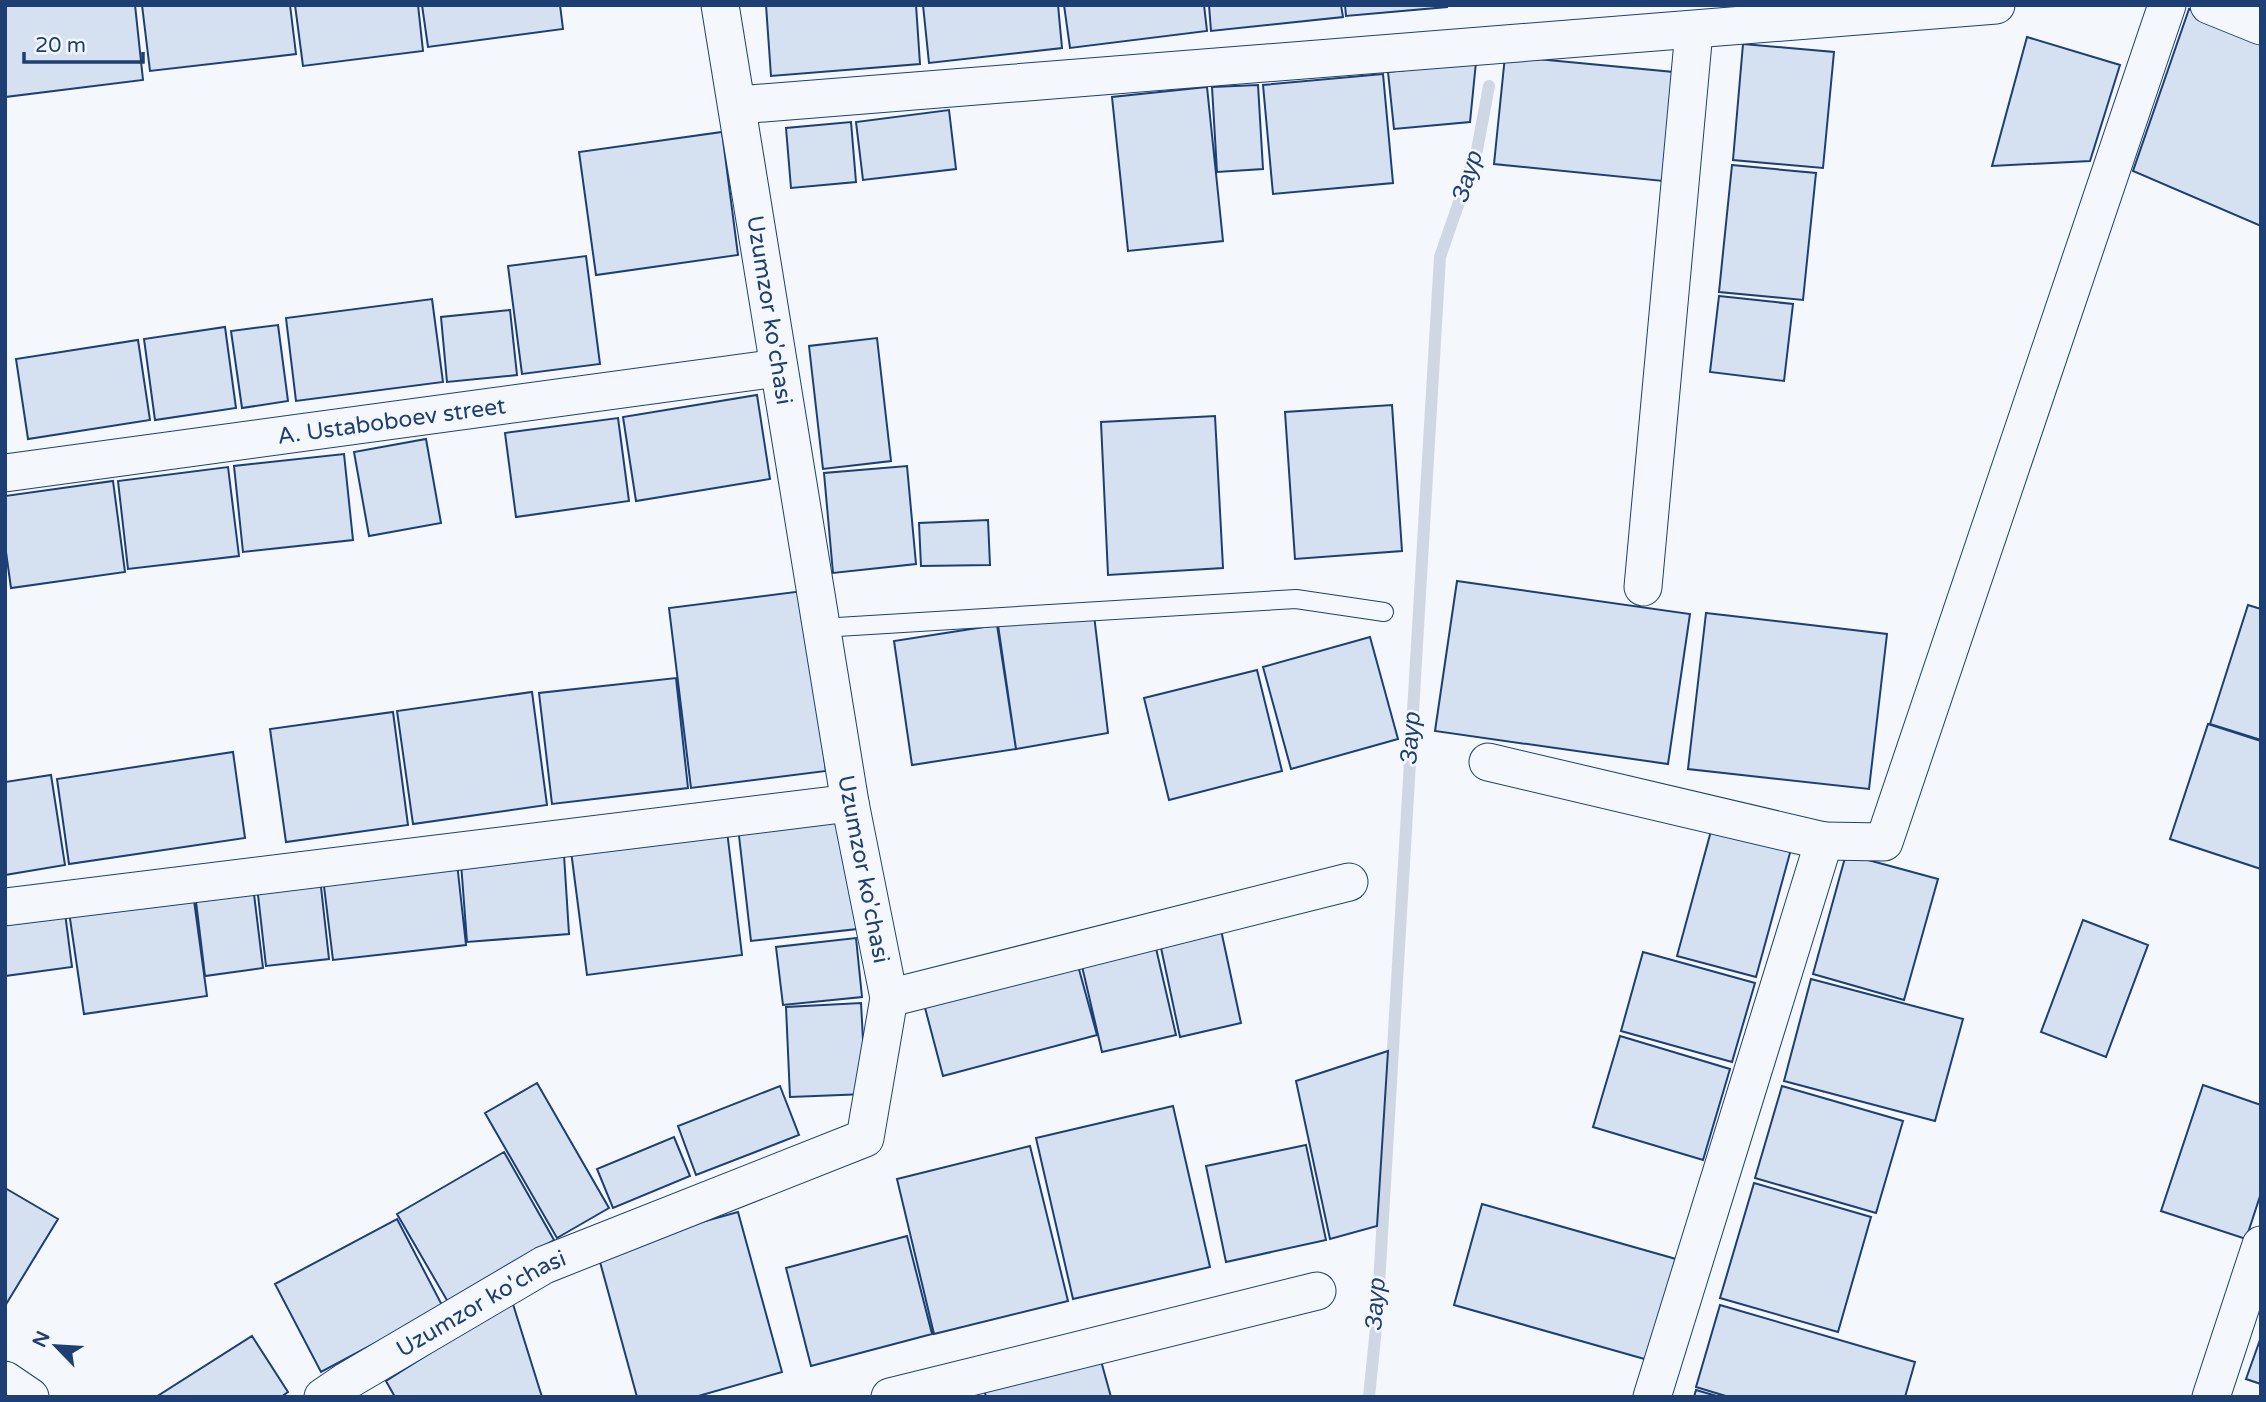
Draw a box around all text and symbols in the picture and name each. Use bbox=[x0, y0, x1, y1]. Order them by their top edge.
scale bar bbox=[24, 21, 144, 65]
text: 20 m bbox=[35, 33, 86, 58]
water label: Заур bbox=[1446, 147, 1489, 206]
street label: Uzumzor ko'chasi bbox=[740, 213, 798, 407]
street label: A. Ustaboboev street bbox=[276, 392, 508, 451]
water label: Заур bbox=[1394, 711, 1427, 765]
street label: Uzumzor ko'chasi bbox=[831, 773, 895, 966]
street label: Uzumzor ko'chasi bbox=[392, 1245, 570, 1364]
water label: Заур bbox=[1359, 1277, 1392, 1331]
north arrow bbox=[21, 1311, 91, 1381]
text: N bbox=[28, 1328, 55, 1351]

